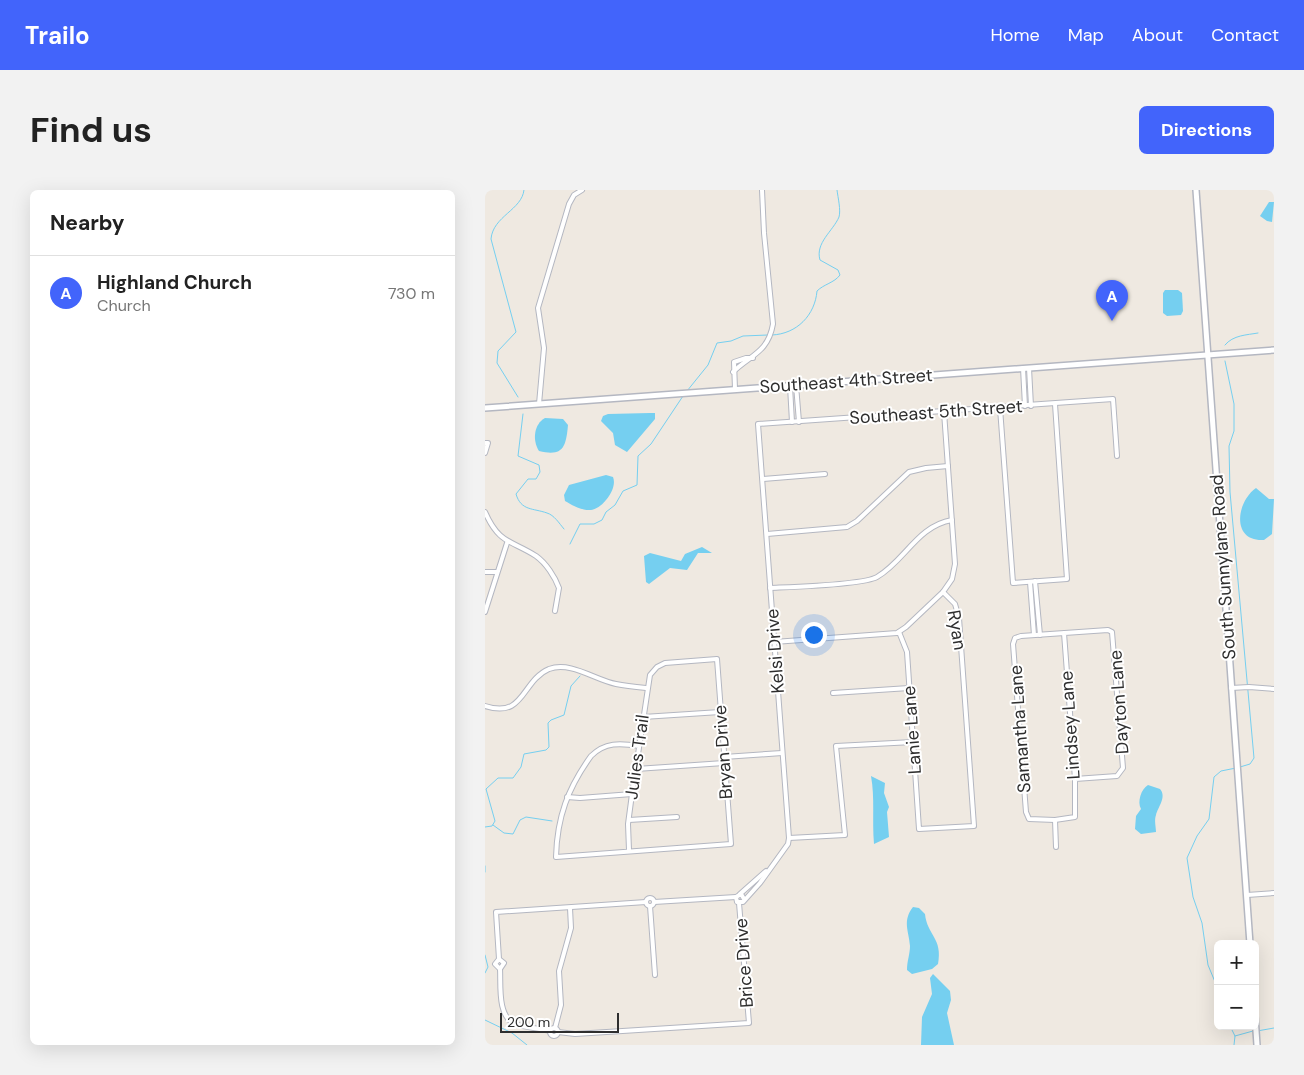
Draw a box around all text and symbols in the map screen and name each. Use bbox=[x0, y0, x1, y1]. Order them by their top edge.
text: Trailo bbox=[25, 20, 90, 51]
text: Home bbox=[990, 23, 1040, 47]
text: Map bbox=[1068, 23, 1104, 47]
text: About bbox=[1132, 23, 1183, 47]
text: Contact bbox=[1211, 23, 1279, 47]
button: Directions bbox=[1139, 106, 1274, 154]
text: Find us bbox=[30, 107, 152, 153]
text: Nearby bbox=[50, 209, 124, 237]
text: Highland Church bbox=[97, 270, 252, 295]
pin: A bbox=[1096, 280, 1128, 321]
text: A bbox=[60, 283, 72, 304]
text: 730 m bbox=[388, 283, 435, 304]
text: Church bbox=[97, 295, 151, 316]
street label: Southeast 4th Street bbox=[759, 363, 933, 399]
street label: Southeast 5th Street bbox=[849, 394, 1023, 430]
street label: South Sunnylane Road bbox=[1205, 473, 1241, 661]
street label: Kelsi Drive bbox=[760, 608, 790, 694]
street label: Ryan bbox=[942, 608, 972, 652]
your location bbox=[801, 622, 827, 648]
street label: Dayton Lane bbox=[1103, 649, 1135, 755]
street label: Samantha Lane bbox=[1004, 664, 1036, 794]
street label: Lindsey Lane bbox=[1054, 670, 1086, 780]
street label: Lanie Lane bbox=[897, 685, 927, 775]
street label: Bryan Drive bbox=[708, 704, 738, 800]
street label: Julies Trail bbox=[619, 713, 655, 801]
street label: Brice Drive bbox=[729, 917, 759, 1009]
map controls bbox=[1214, 940, 1259, 1030]
button: + bbox=[1214, 940, 1259, 985]
button: − bbox=[1214, 985, 1259, 1030]
scale bar bbox=[500, 1010, 619, 1033]
text: 200 m bbox=[507, 1013, 550, 1031]

